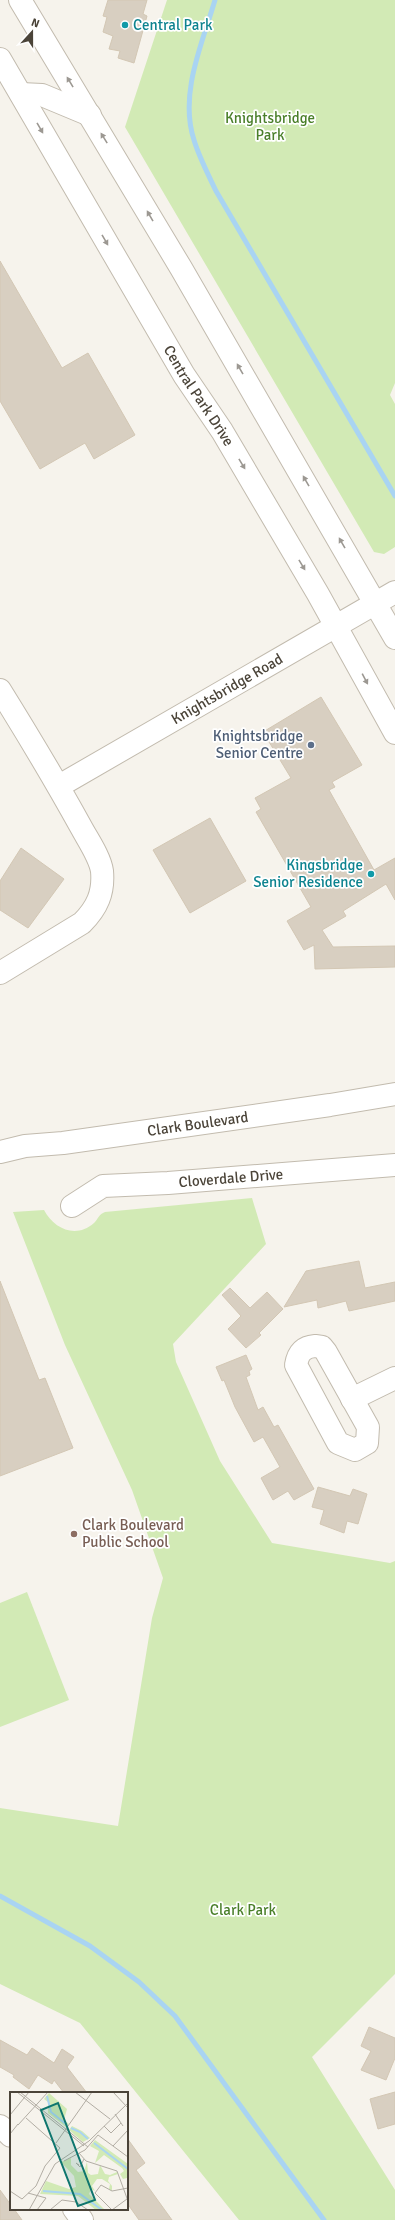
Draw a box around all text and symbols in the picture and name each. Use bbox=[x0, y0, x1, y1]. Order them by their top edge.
north arrow bbox=[12, 12, 52, 52]
text: N bbox=[30, 16, 41, 31]
place label: Central Park bbox=[133, 16, 213, 34]
marker: Central Park bbox=[120, 20, 130, 30]
one-way arrow bbox=[66, 76, 73, 88]
park label: Knightsbridge Park bbox=[225, 109, 315, 144]
one-way arrow bbox=[37, 122, 44, 134]
one-way arrow bbox=[100, 133, 108, 143]
one-way arrow bbox=[147, 210, 154, 222]
one-way arrow bbox=[102, 234, 109, 246]
street label: Central Park Drive bbox=[160, 342, 238, 449]
one-way arrow bbox=[237, 363, 244, 375]
one-way arrow bbox=[238, 459, 246, 469]
one-way arrow bbox=[303, 476, 310, 487]
one-way arrow bbox=[338, 537, 345, 549]
one-way arrow bbox=[298, 559, 305, 571]
street label: Knightsbridge Road bbox=[168, 650, 286, 728]
one-way arrow bbox=[362, 673, 368, 685]
place label: Knightsbridge Senior Centre bbox=[213, 727, 303, 762]
marker: Knightsbridge Senior Centre bbox=[306, 740, 316, 750]
place label: Kingsbridge Senior Residence bbox=[253, 856, 363, 891]
marker: Kingsbridge Senior Residence bbox=[366, 869, 376, 879]
street label: Clark Boulevard bbox=[146, 1108, 250, 1140]
street label: Cloverdale Drive bbox=[178, 1165, 284, 1191]
place label: Clark Boulevard Public School bbox=[82, 1516, 184, 1551]
marker: Clark Boulevard Public School bbox=[69, 1529, 79, 1539]
park label: Clark Park bbox=[210, 1901, 277, 1919]
inset map bbox=[10, 2092, 128, 2210]

